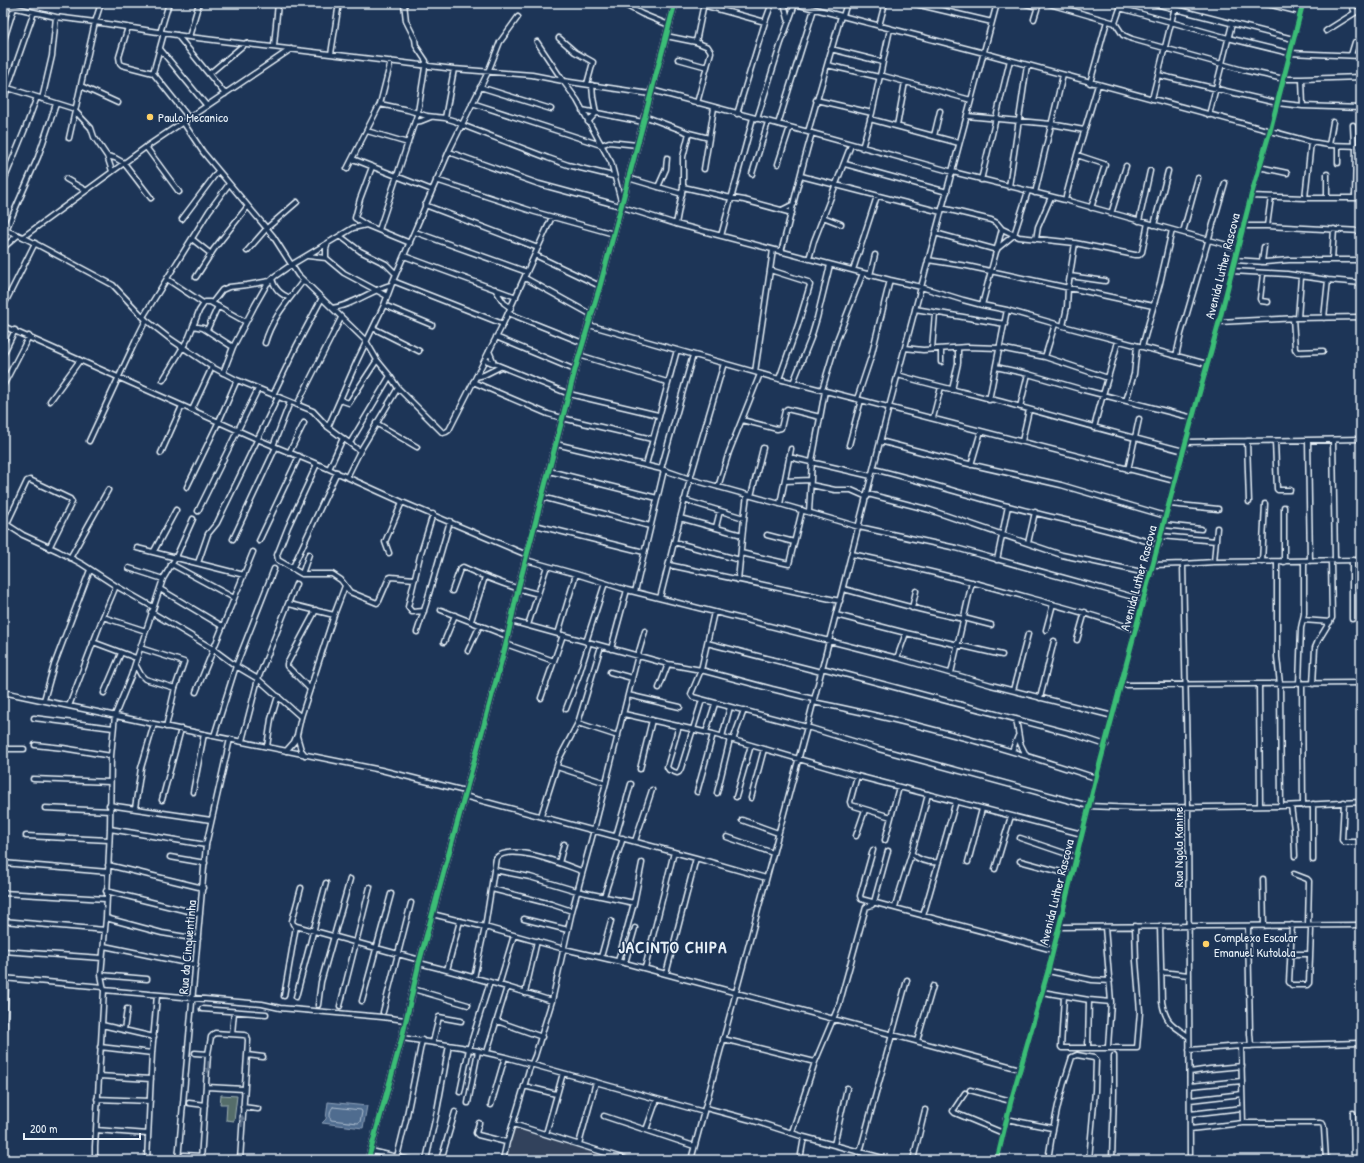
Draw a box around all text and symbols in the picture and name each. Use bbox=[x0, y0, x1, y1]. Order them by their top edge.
place label: Paulo Mecanico bbox=[158, 108, 228, 126]
marker: Paulo Mecanico bbox=[145, 112, 155, 122]
street label: Avenida Luther Rascova bbox=[1200, 211, 1244, 321]
street label: Avenida Luther Rascova bbox=[1115, 523, 1161, 633]
street label: Rua Ngola Kanine bbox=[1169, 807, 1187, 887]
street label: Avenida Luther Rascova bbox=[1034, 837, 1078, 947]
street label: Rua da Cinquentinha bbox=[174, 899, 200, 995]
place label: Complexo Escolar Emanuel Kutolola bbox=[1214, 928, 1298, 961]
district label: JACINTO CHIPA bbox=[619, 935, 728, 958]
marker: Complexo Escolar Emanuel Kutolola bbox=[1201, 939, 1211, 949]
one-way arrow bbox=[205, 1061, 211, 1074]
one-way arrow bbox=[239, 1114, 245, 1127]
scale bar bbox=[24, 1115, 140, 1141]
text: 200 m bbox=[30, 1120, 57, 1137]

